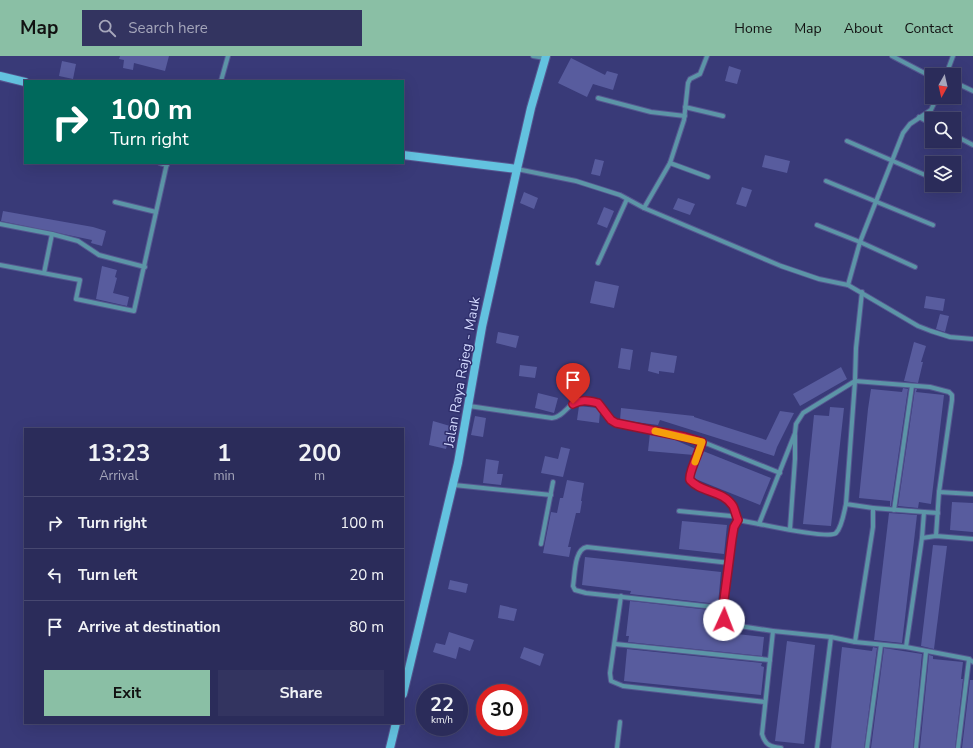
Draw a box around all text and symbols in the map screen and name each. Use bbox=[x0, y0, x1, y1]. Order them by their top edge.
search box bbox=[82, 10, 362, 46]
text: Map bbox=[20, 15, 58, 41]
icon: search bbox=[96, 17, 118, 39]
text: Search here bbox=[128, 18, 208, 38]
text: Home bbox=[734, 19, 772, 38]
text: Map bbox=[794, 19, 822, 38]
text: About bbox=[844, 19, 883, 38]
text: Contact bbox=[905, 19, 953, 38]
north arrow bbox=[925, 68, 961, 104]
map controls bbox=[925, 68, 961, 192]
text: 100 m bbox=[110, 91, 193, 129]
icon: right bbox=[44, 96, 96, 148]
button: search bbox=[925, 112, 961, 148]
text: Turn right bbox=[110, 127, 189, 151]
button: layers bbox=[925, 156, 961, 192]
street label: Jalan Raya Rajeg - Mauk bbox=[439, 294, 485, 450]
pin bbox=[556, 363, 590, 404]
icon: arrive bbox=[562, 369, 584, 391]
text: 13:23 bbox=[87, 437, 150, 469]
text: 1 bbox=[217, 437, 231, 469]
text: 200 bbox=[298, 437, 341, 469]
text: Arrival bbox=[99, 467, 138, 485]
text: min bbox=[213, 467, 235, 485]
text: m bbox=[314, 467, 325, 485]
icon: right bbox=[44, 512, 66, 534]
text: Turn right bbox=[78, 513, 147, 533]
text: 100 m bbox=[340, 513, 384, 533]
icon: left bbox=[44, 564, 66, 586]
text: Turn left bbox=[78, 565, 137, 585]
text: 20 m bbox=[349, 565, 384, 585]
position arrow bbox=[703, 599, 745, 641]
icon: arrive bbox=[44, 616, 66, 638]
text: Arrive at destination bbox=[78, 617, 221, 637]
text: 80 m bbox=[349, 617, 384, 637]
button: Exit bbox=[44, 670, 210, 716]
button: Share bbox=[218, 670, 384, 716]
speed limit sign: 30 bbox=[476, 684, 528, 736]
text: 22 bbox=[430, 691, 454, 718]
text: km/h bbox=[431, 713, 453, 727]

